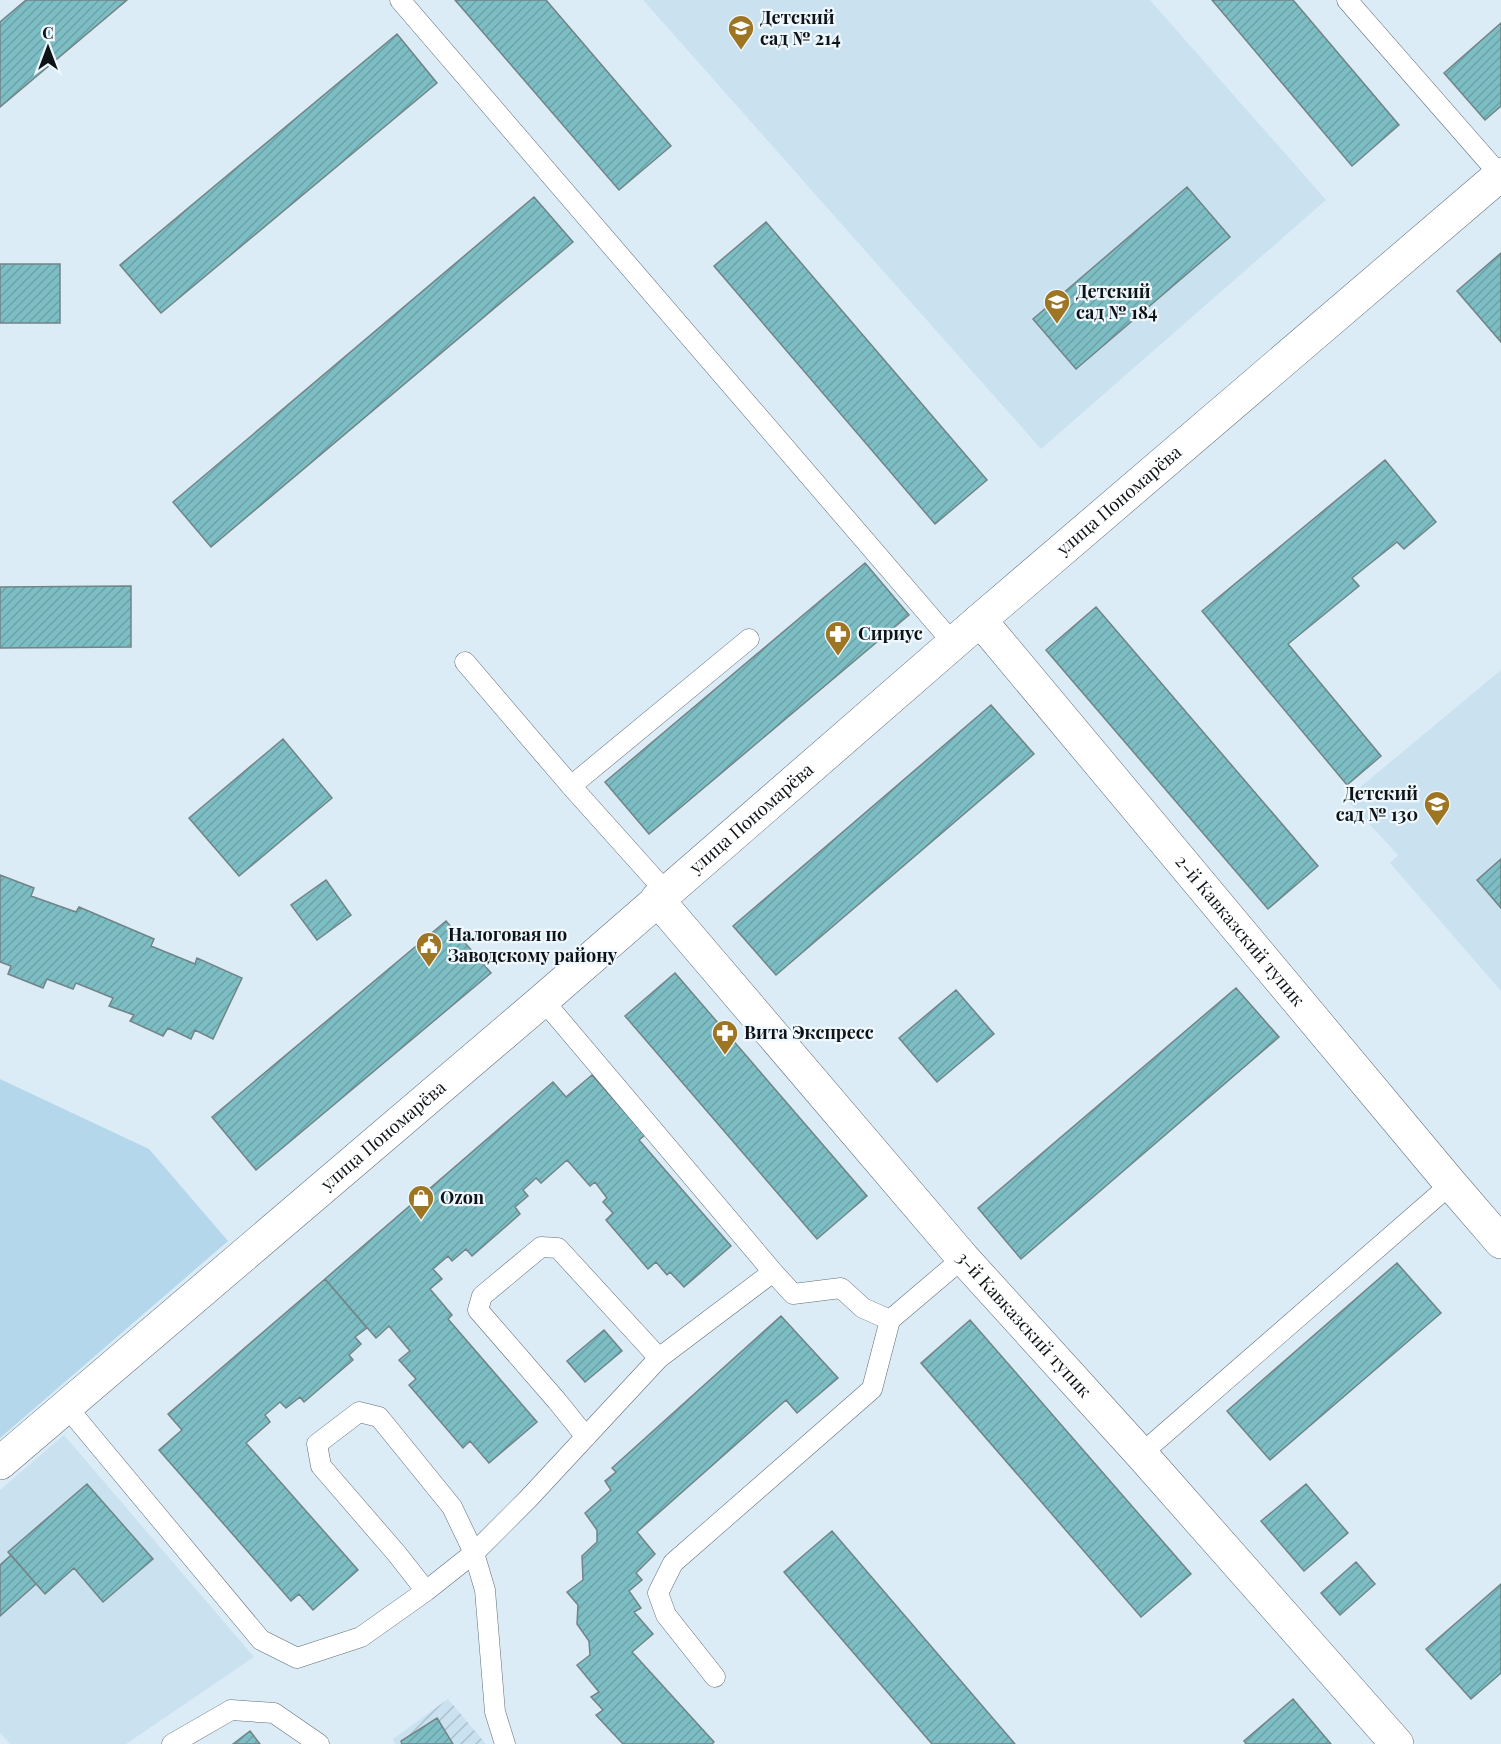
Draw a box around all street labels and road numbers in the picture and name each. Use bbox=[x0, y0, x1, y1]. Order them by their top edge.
street label: улица Пономарёва bbox=[1050, 440, 1186, 561]
street label: улица Пономарёва bbox=[683, 757, 818, 879]
street label: 2-й Кавказский тупик bbox=[1170, 850, 1310, 1011]
street label: улица Пономарёва bbox=[314, 1075, 451, 1196]
street label: 3-й Кавказский тупик bbox=[952, 1246, 1097, 1402]

